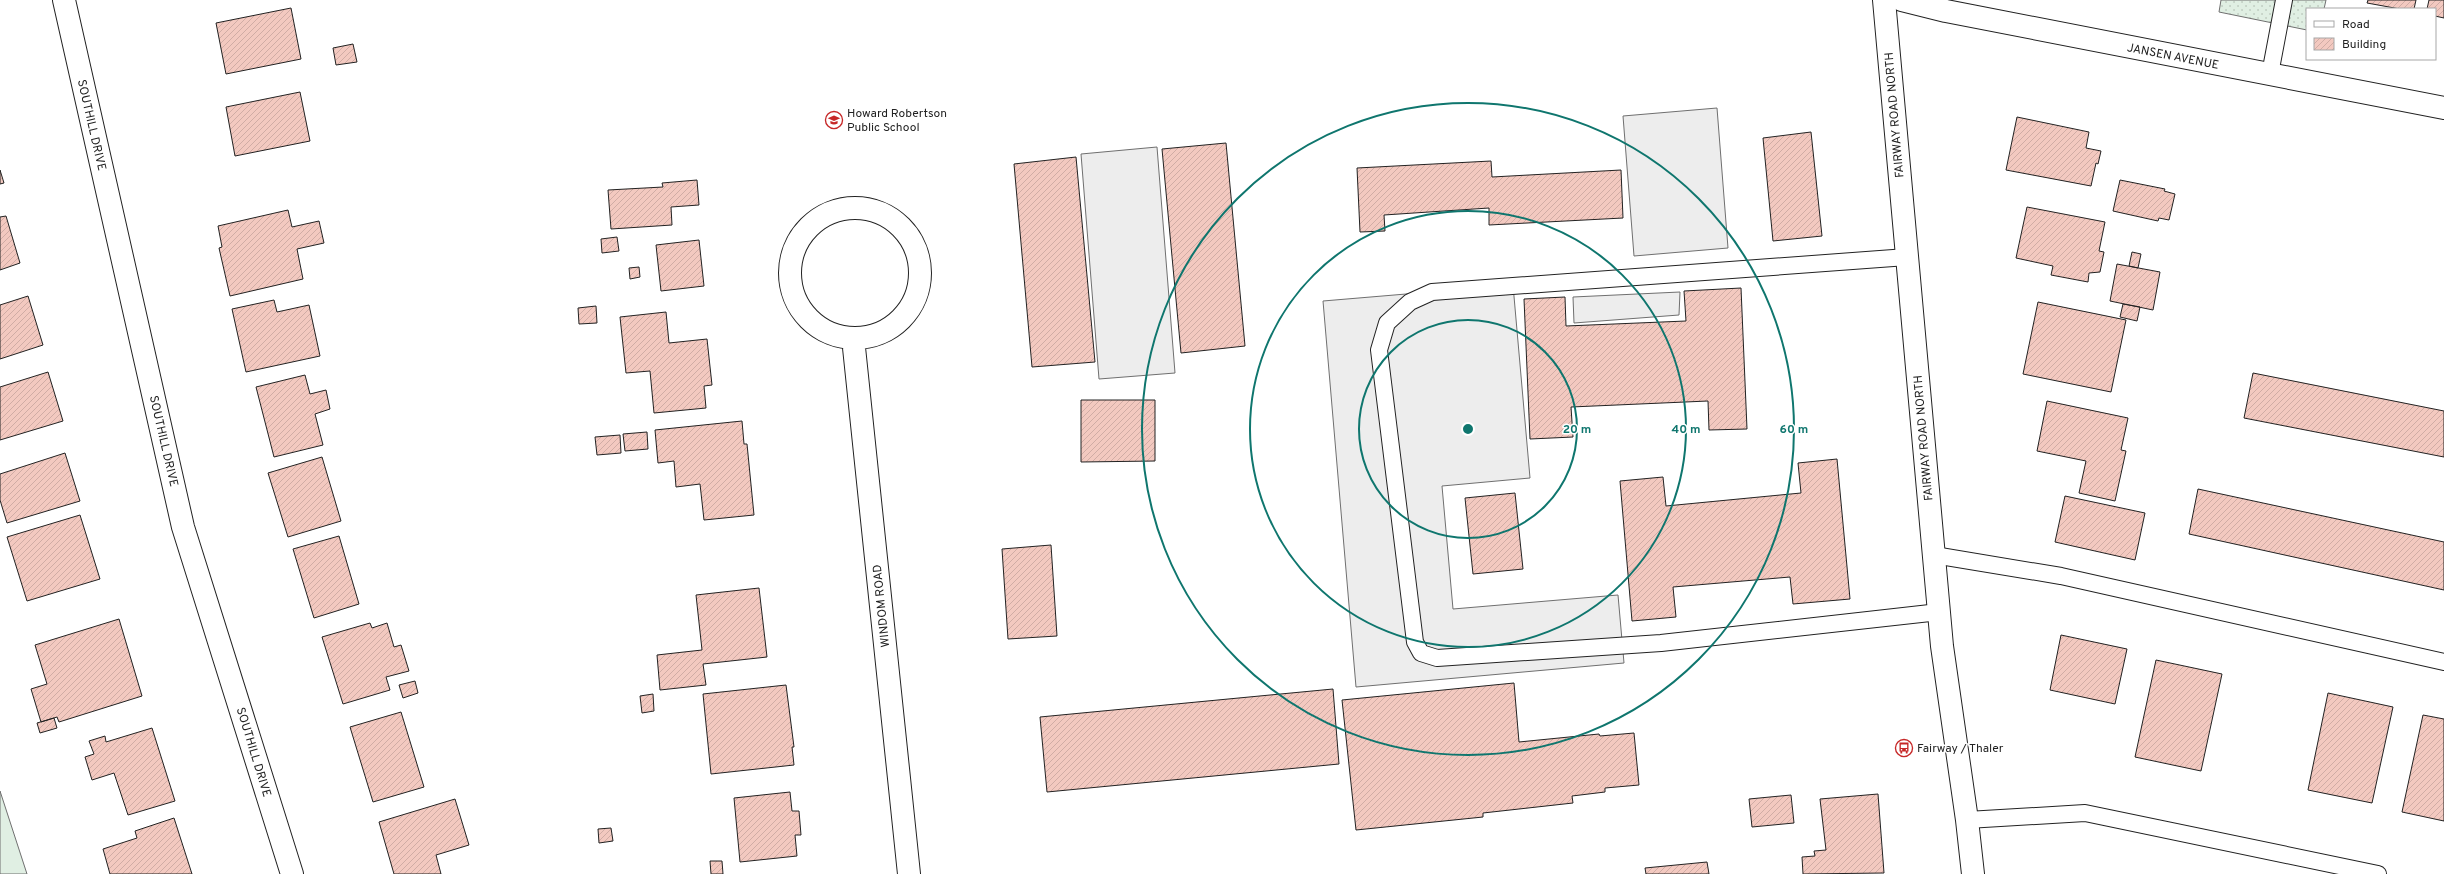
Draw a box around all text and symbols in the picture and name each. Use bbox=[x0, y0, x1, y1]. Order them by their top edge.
legend bbox=[2306, 8, 2436, 60]
text: Road bbox=[2342, 17, 2370, 33]
text: Building bbox=[2342, 37, 2386, 53]
street label: JANSEN AVENUE bbox=[2125, 40, 2220, 74]
street label: FAIRWAY ROAD NORTH bbox=[1882, 51, 1908, 178]
street label: SOUTHILL DRIVE bbox=[73, 78, 109, 172]
place label: Howard Robertson Public School bbox=[847, 106, 947, 136]
school or university icon: Howard Robertson Public School bbox=[824, 110, 844, 130]
street label: FAIRWAY ROAD NORTH bbox=[1911, 374, 1937, 501]
street label: SOUTHILL DRIVE bbox=[145, 394, 181, 488]
centre of rings bbox=[1461, 422, 1475, 436]
text: 20 m bbox=[1563, 422, 1591, 438]
text: 40 m bbox=[1671, 422, 1701, 438]
text: 60 m bbox=[1780, 422, 1808, 438]
street label: WINDOM ROAD bbox=[870, 564, 894, 648]
street label: SOUTHILL DRIVE bbox=[232, 705, 274, 799]
bus stop icon: Fairway / Thaler bbox=[1894, 738, 1914, 758]
place label: Fairway / Thaler bbox=[1917, 741, 2004, 757]

